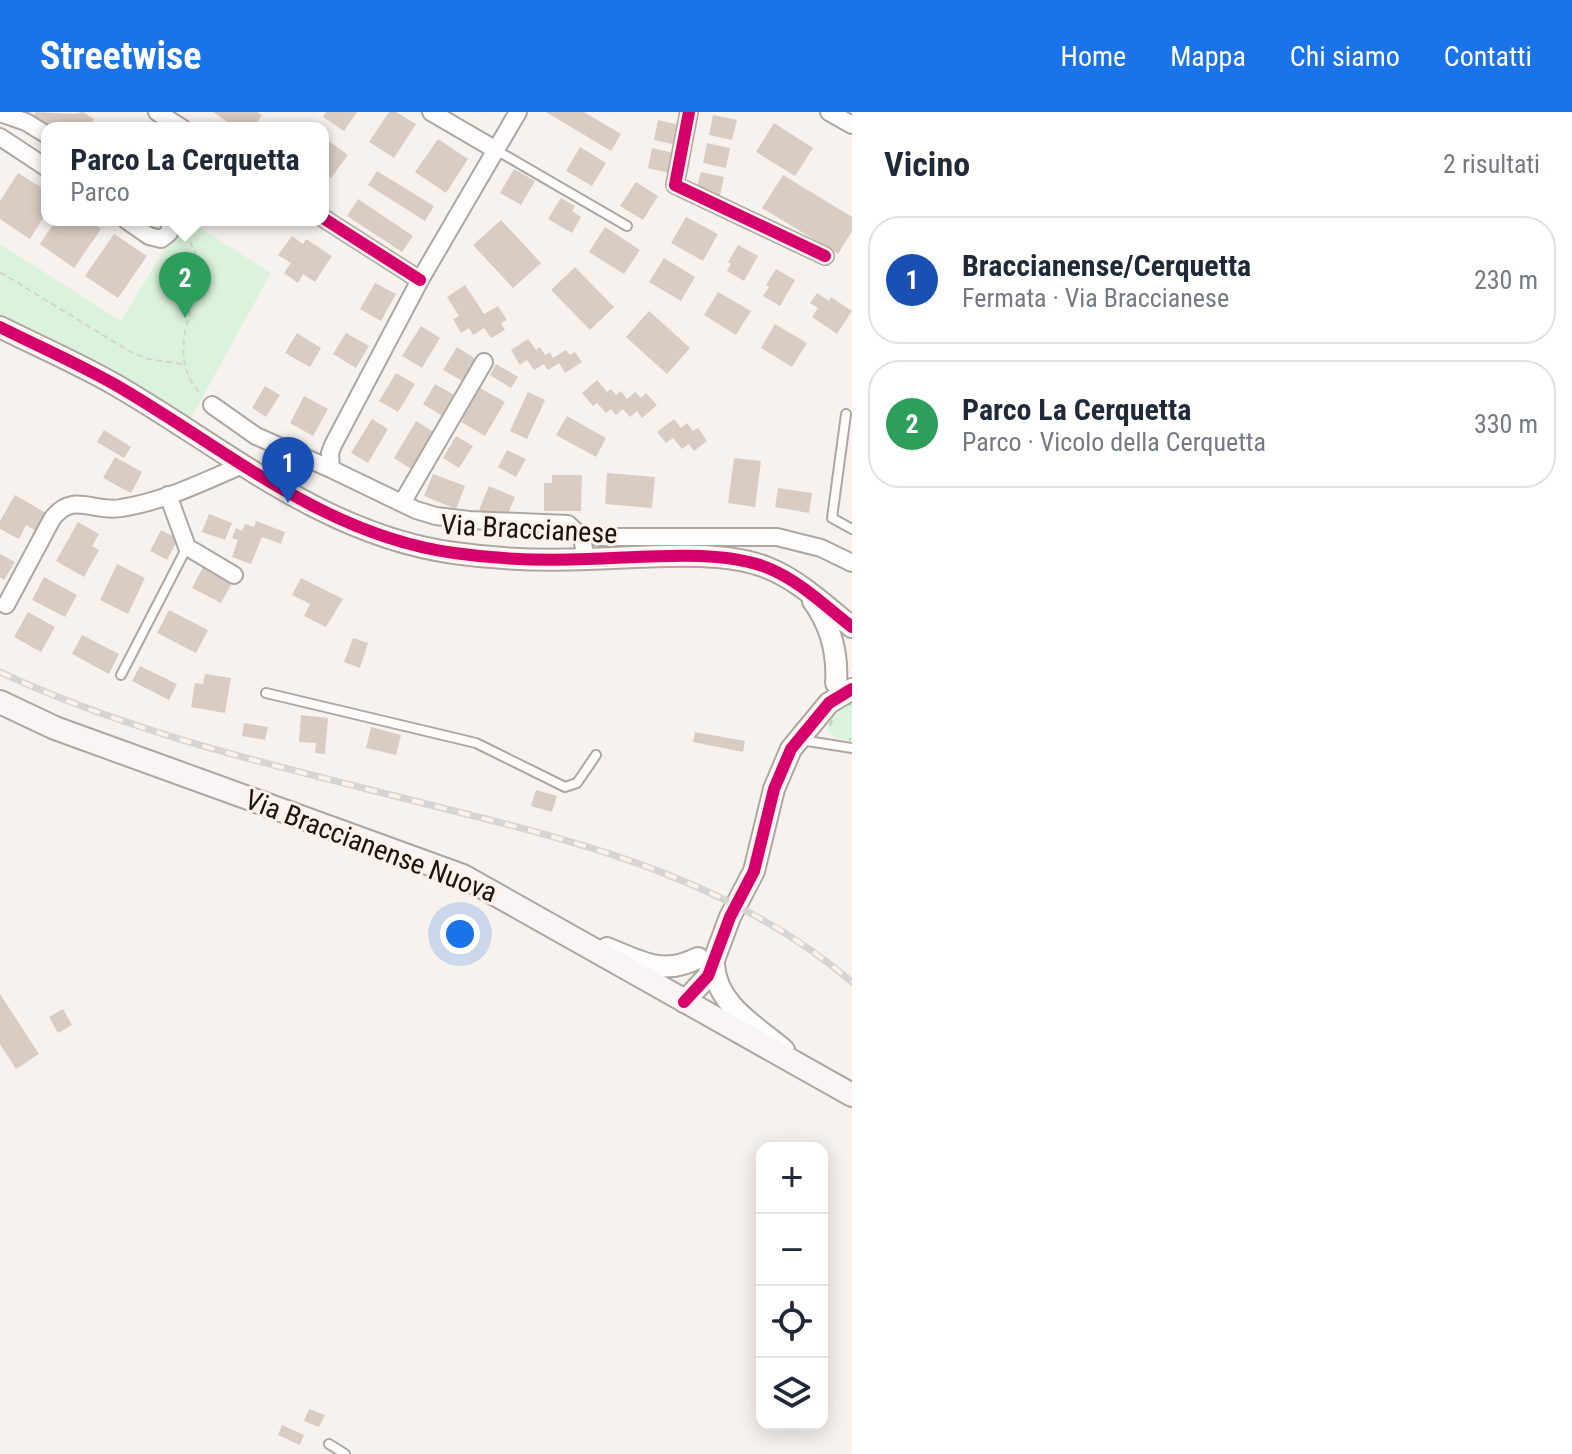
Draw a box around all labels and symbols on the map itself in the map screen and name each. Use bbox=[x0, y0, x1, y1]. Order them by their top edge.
pin: 2 bbox=[159, 252, 211, 318]
pin: 1 bbox=[262, 437, 314, 503]
street label: Via Braccianese bbox=[440, 508, 618, 550]
street label: Via Braccianense Nuova bbox=[241, 783, 501, 909]
your location bbox=[440, 914, 480, 954]

